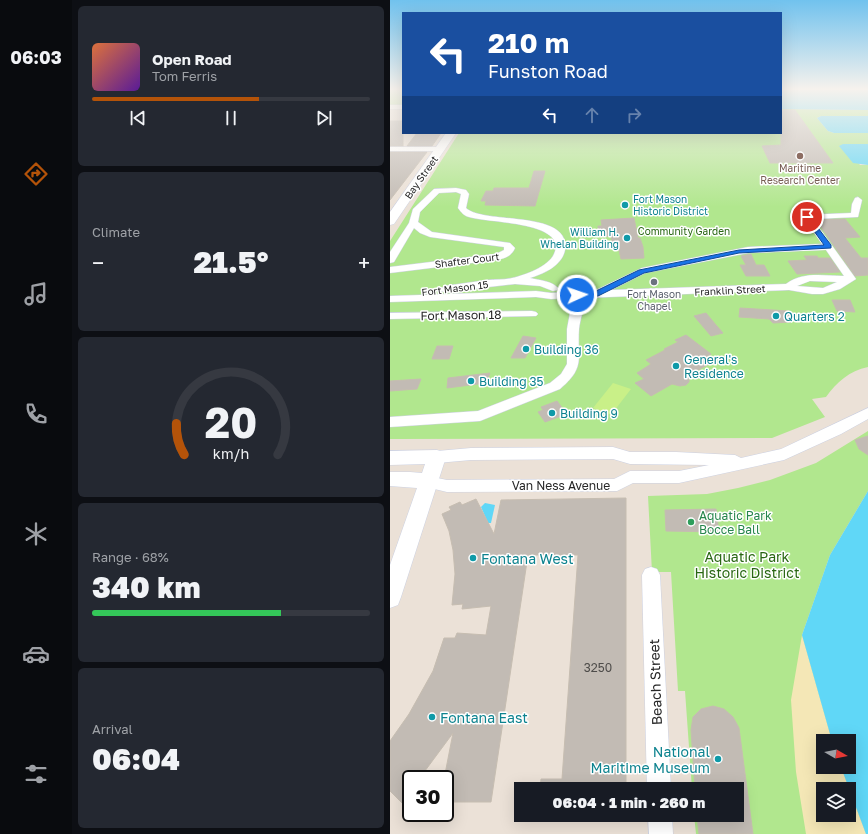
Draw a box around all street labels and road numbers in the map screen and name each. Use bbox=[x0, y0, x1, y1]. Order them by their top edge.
street label: Bay Street bbox=[402, 153, 440, 201]
street label: Shafter Court bbox=[434, 250, 500, 270]
street label: Fort Mason 15 bbox=[421, 278, 489, 298]
street label: Franklin Street bbox=[694, 282, 766, 298]
street label: Fort Mason 18 bbox=[420, 307, 502, 323]
street label: Van Ness Avenue bbox=[512, 478, 610, 493]
street label: Beach Street bbox=[645, 638, 665, 726]

